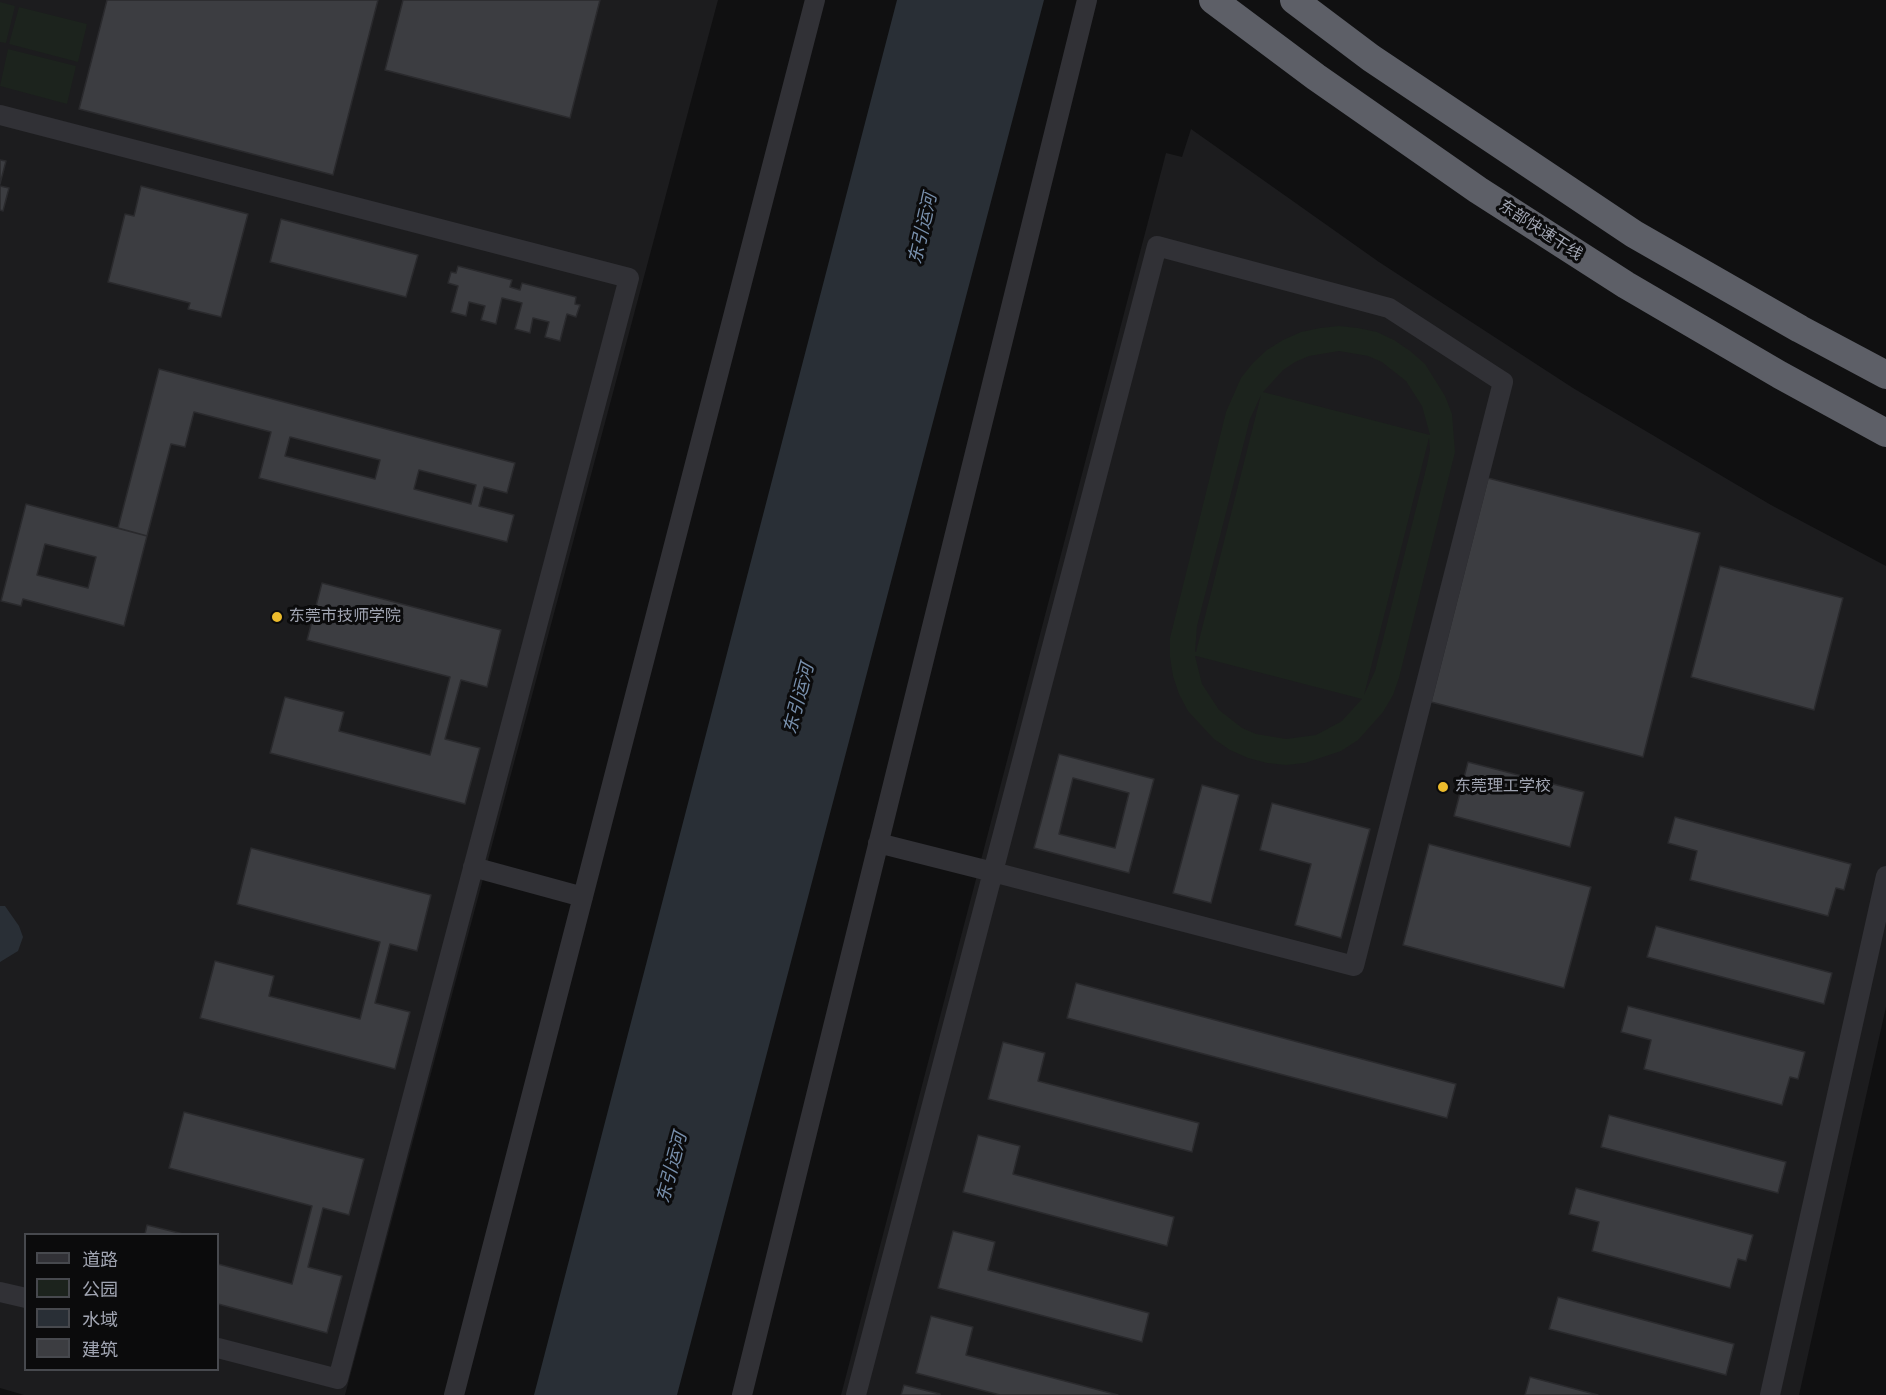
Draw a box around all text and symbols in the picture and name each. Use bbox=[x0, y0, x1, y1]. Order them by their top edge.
water label: 东引运河 bbox=[905, 191, 943, 267]
street label: 东部快速干线 bbox=[1495, 197, 1585, 265]
place label: 东莞市技师学院 bbox=[289, 607, 401, 627]
marker: 东莞市技师学院 bbox=[270, 610, 284, 624]
water label: 东引运河 bbox=[780, 661, 820, 737]
place label: 东莞理工学校 bbox=[1455, 777, 1551, 797]
marker: 东莞理工学校 bbox=[1436, 780, 1450, 794]
water label: 东引运河 bbox=[653, 1130, 693, 1206]
legend bbox=[24, 1233, 219, 1371]
text: 道路 bbox=[82, 1248, 118, 1272]
text: 公园 bbox=[82, 1278, 118, 1302]
text: 水域 bbox=[82, 1308, 118, 1332]
text: 建筑 bbox=[82, 1338, 118, 1362]

